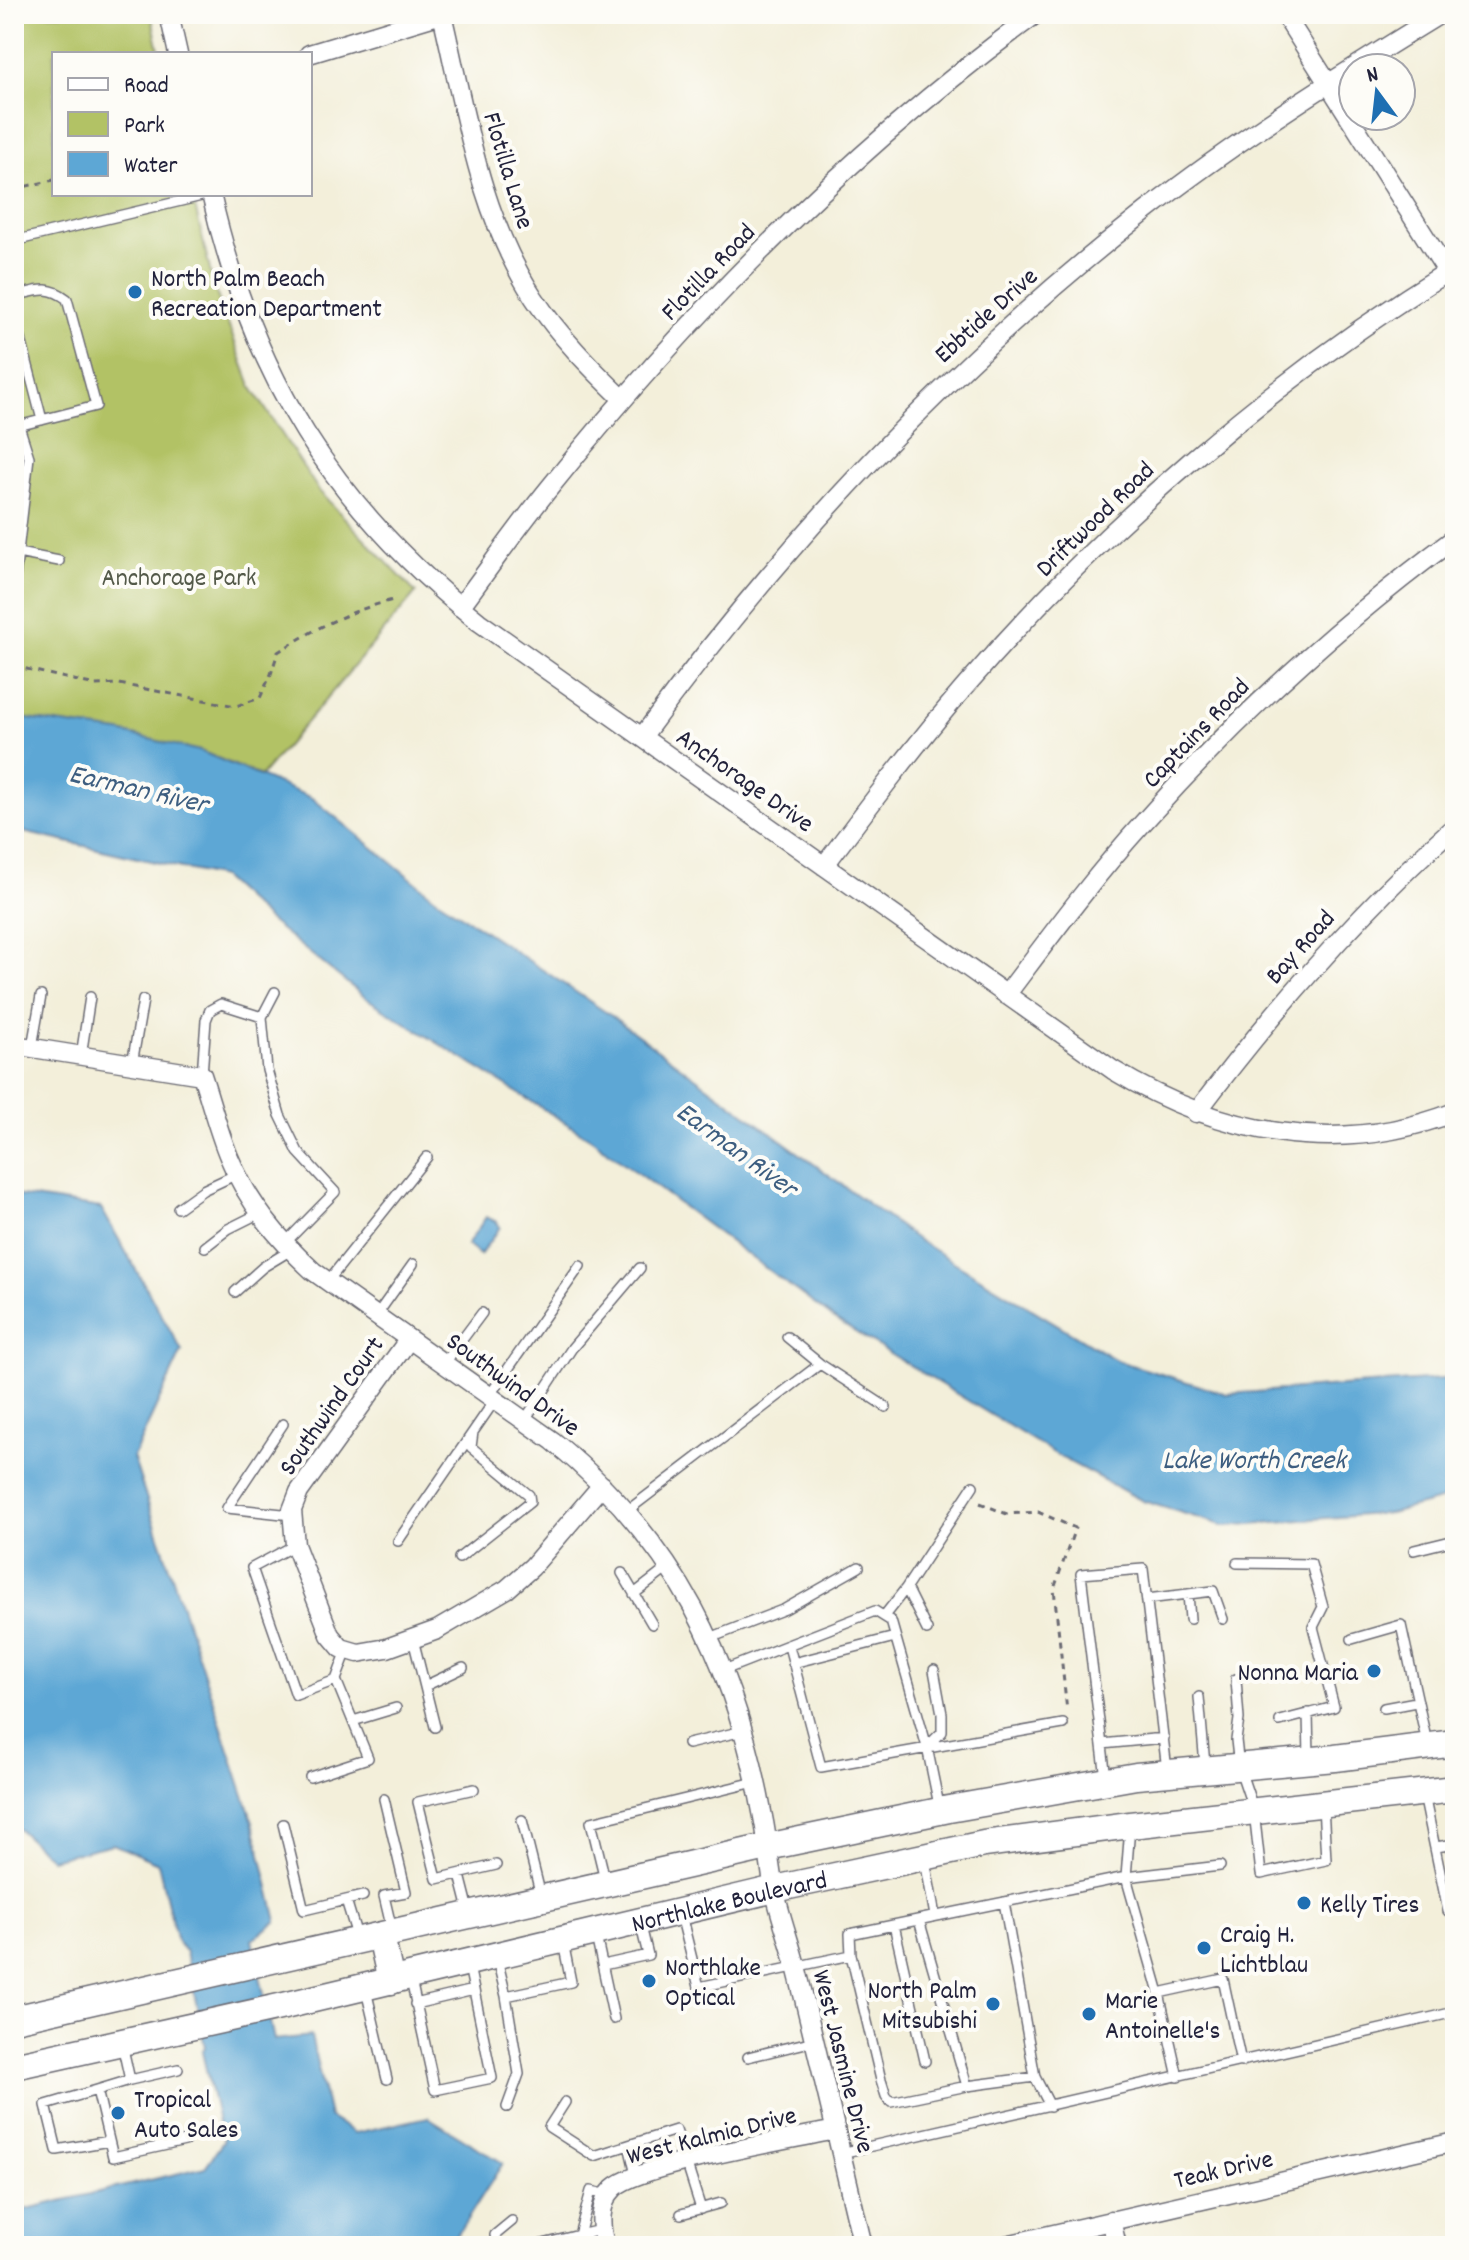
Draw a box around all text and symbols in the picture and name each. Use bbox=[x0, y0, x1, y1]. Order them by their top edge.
legend bbox=[52, 52, 312, 196]
north arrow bbox=[1337, 52, 1417, 132]
text: N bbox=[1363, 60, 1382, 92]
text: Road bbox=[124, 70, 169, 104]
street label: Flotilla Lane bbox=[471, 108, 542, 234]
text: Park bbox=[124, 110, 165, 144]
text: Water bbox=[124, 150, 177, 184]
street label: Flotilla Road bbox=[654, 216, 765, 330]
street label: Ebbtide Drive bbox=[927, 260, 1047, 373]
place label: North Palm Beach Recreation Department bbox=[151, 262, 382, 329]
marker: North Palm Beach Recreation Department bbox=[126, 283, 144, 301]
street label: Driftwood Road bbox=[1028, 454, 1164, 587]
park label: Anchorage Park bbox=[101, 561, 257, 598]
street label: Captains Road bbox=[1135, 671, 1260, 798]
street label: Anchorage Drive bbox=[667, 721, 820, 843]
water label: Earman River bbox=[65, 757, 215, 828]
street label: Bay Road bbox=[1258, 903, 1345, 994]
water label: Earman River bbox=[666, 1094, 807, 1212]
street label: Southwind Drive bbox=[437, 1325, 587, 1447]
street label: Southwind Court bbox=[271, 1330, 395, 1484]
water label: Lake Worth Creek bbox=[1162, 1443, 1348, 1483]
place label: Nonna Maria bbox=[1237, 1656, 1359, 1693]
marker: Nonna Maria bbox=[1365, 1662, 1383, 1680]
street label: Northlake Boulevard bbox=[628, 1863, 831, 1945]
place label: Kelly Tires bbox=[1320, 1888, 1420, 1925]
marker: Kelly Tires bbox=[1295, 1894, 1313, 1912]
place label: Craig H. Lichtblau bbox=[1220, 1918, 1308, 1985]
marker: Craig H. Lichtblau bbox=[1195, 1939, 1213, 1957]
place label: Northlake Optical bbox=[665, 1951, 761, 2018]
street label: West Jasmine Drive bbox=[801, 1966, 882, 2157]
marker: Northlake Optical bbox=[640, 1972, 658, 1990]
place label: North Palm Mitsubishi bbox=[867, 1974, 977, 2041]
place label: Marie Antoinelle's bbox=[1105, 1984, 1220, 2051]
marker: North Palm Mitsubishi bbox=[984, 1995, 1002, 2013]
marker: Marie Antoinelle's bbox=[1080, 2005, 1098, 2023]
place label: Tropical Auto Sales bbox=[134, 2083, 239, 2150]
street label: West Kalmia Drive bbox=[623, 2098, 801, 2176]
marker: Tropical Auto Sales bbox=[109, 2104, 127, 2122]
street label: Teak Drive bbox=[1171, 2142, 1277, 2201]

